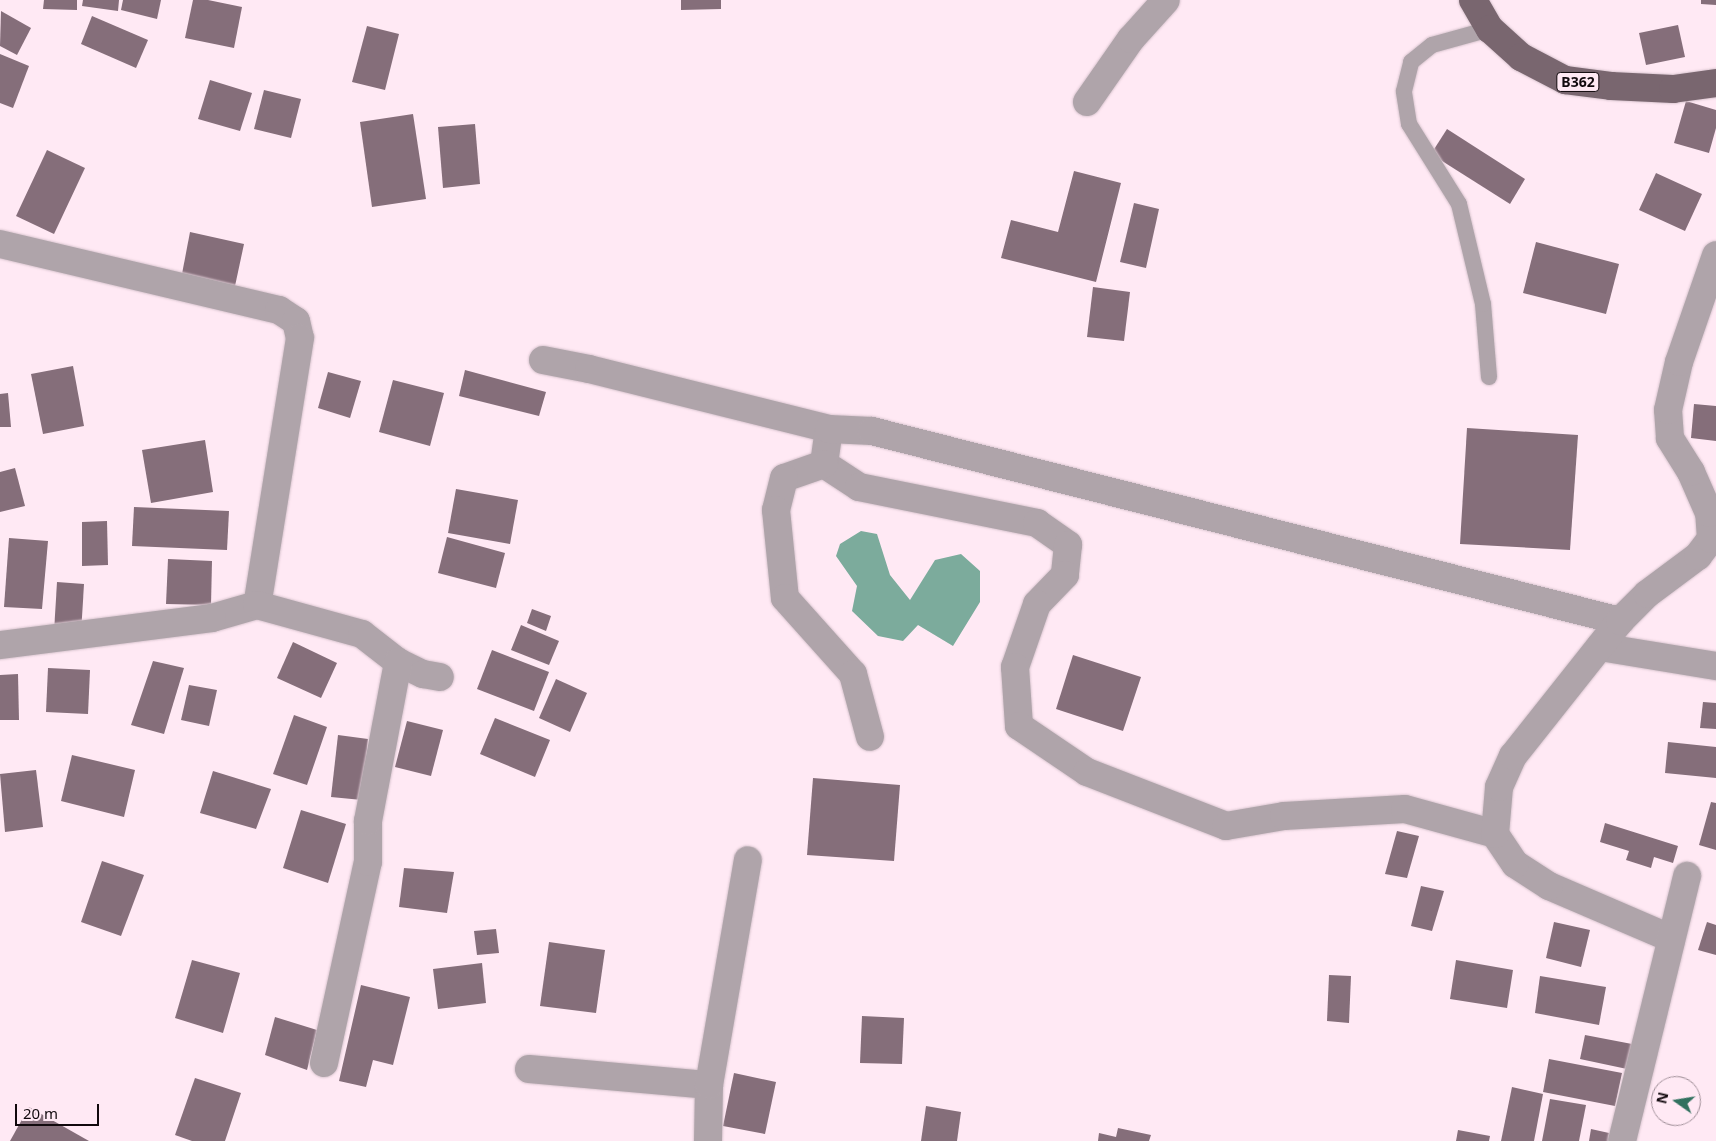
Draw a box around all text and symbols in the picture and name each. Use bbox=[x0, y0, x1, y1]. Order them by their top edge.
road number: B362 bbox=[1556, 70, 1600, 94]
north arrow bbox=[1651, 1076, 1701, 1126]
text: N bbox=[1651, 1090, 1672, 1105]
scale bar bbox=[18, 1094, 101, 1126]
text: 20 m bbox=[23, 1103, 58, 1123]

